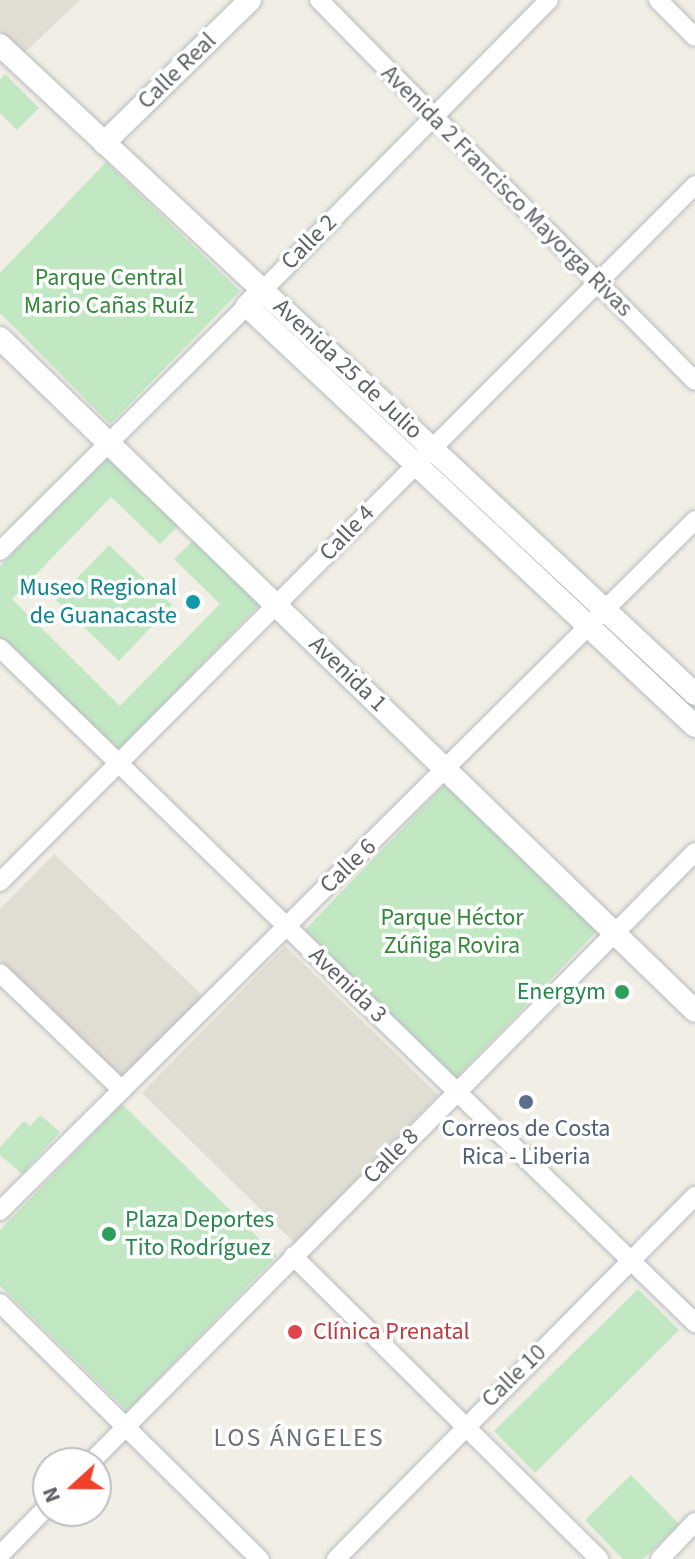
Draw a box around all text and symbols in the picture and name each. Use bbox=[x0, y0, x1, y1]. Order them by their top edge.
street label: Calle Real bbox=[132, 27, 222, 115]
street label: Avenida 2 Francisco Mayorga Rivas bbox=[375, 59, 639, 323]
street label: Calle 2 bbox=[275, 208, 343, 276]
park label: Parque Central Mario Cañas Ruíz bbox=[24, 264, 194, 320]
street label: Avenida 25 de Julio bbox=[267, 293, 429, 445]
street label: Calle 4 bbox=[313, 499, 381, 567]
place label: Museo Regional de Guanacaste bbox=[19, 574, 177, 630]
marker: Museo Regional de Guanacaste bbox=[184, 593, 202, 611]
street label: Avenida 1 bbox=[303, 630, 393, 718]
street label: Calle 6 bbox=[314, 832, 382, 900]
park label: Parque Héctor Zúñiga Rovira bbox=[380, 904, 524, 960]
street label: Avenida 3 bbox=[303, 941, 393, 1029]
place label: Energym bbox=[517, 978, 606, 1006]
marker: Energym bbox=[613, 983, 631, 1001]
marker: Correos de Costa Rica - Liberia bbox=[517, 1093, 535, 1111]
place label: Correos de Costa Rica - Liberia bbox=[442, 1115, 610, 1171]
street label: Calle 8 bbox=[357, 1122, 425, 1190]
place label: Plaza Deportes Tito Rodríguez bbox=[125, 1206, 274, 1262]
marker: Plaza Deportes Tito Rodríguez bbox=[100, 1225, 118, 1243]
place label: Clínica Prenatal bbox=[313, 1318, 470, 1346]
marker: Clínica Prenatal bbox=[284, 1321, 306, 1343]
street label: Calle 10 bbox=[476, 1338, 552, 1414]
district label: LOS ÁNGELES bbox=[213, 1422, 385, 1454]
north arrow bbox=[32, 1447, 112, 1527]
text: N bbox=[34, 1482, 69, 1507]

